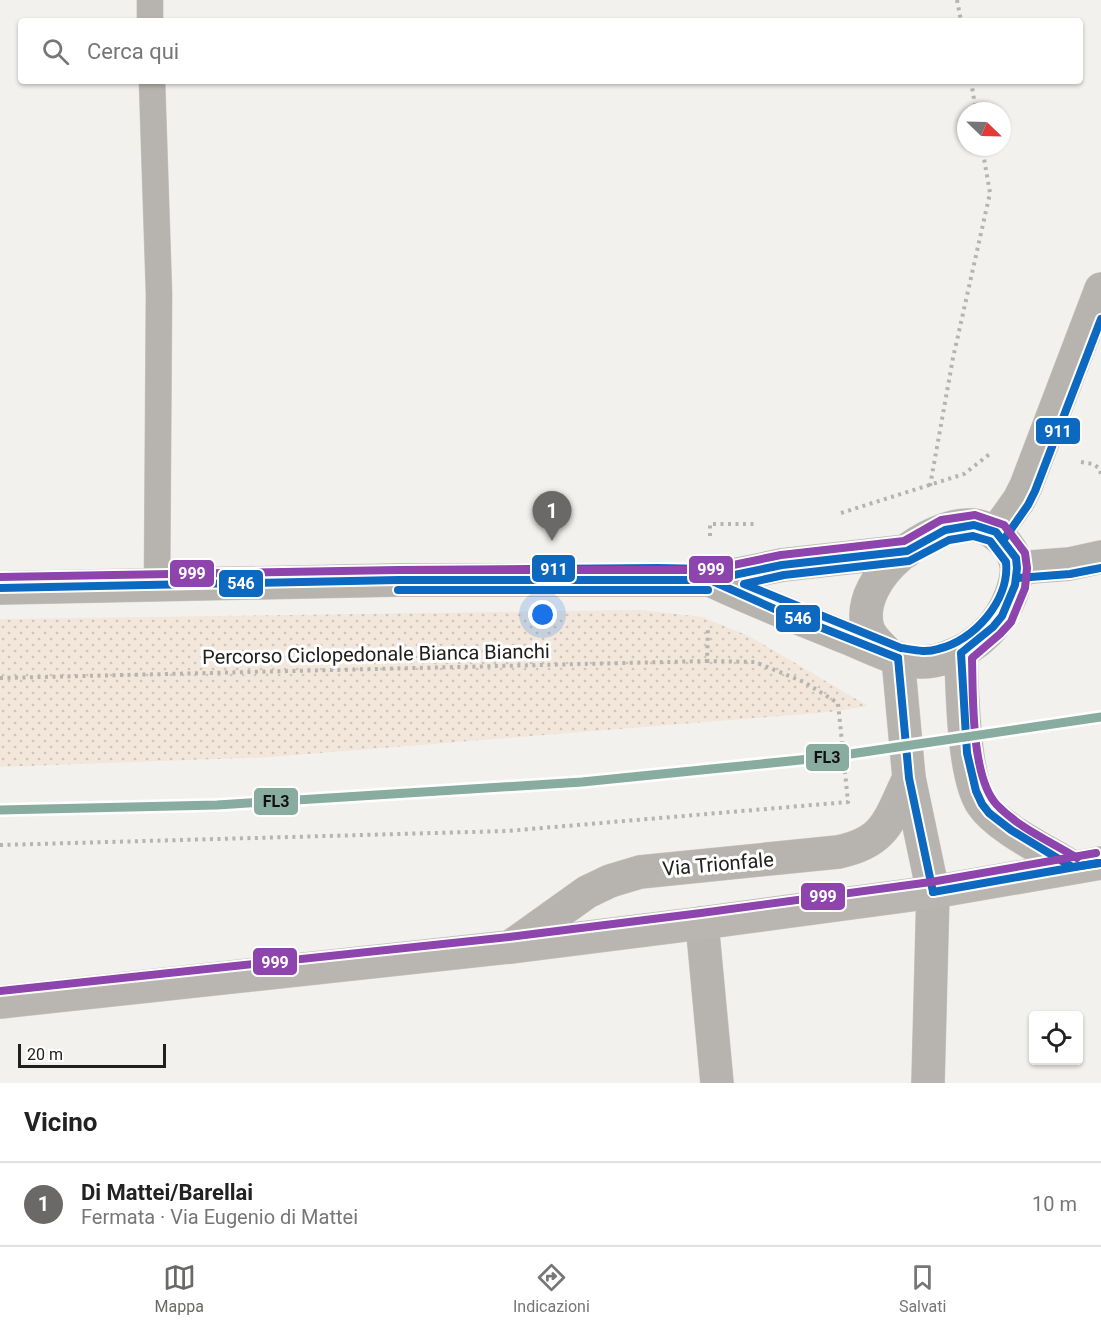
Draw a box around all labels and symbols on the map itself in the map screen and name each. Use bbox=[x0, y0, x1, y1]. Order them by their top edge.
north arrow bbox=[957, 102, 1011, 156]
line badge: 911 bbox=[1035, 417, 1081, 445]
text: 911 bbox=[1044, 422, 1072, 441]
pin: 1 bbox=[532, 492, 572, 541]
line badge: 911 bbox=[531, 554, 576, 583]
line badge: 999 bbox=[688, 555, 734, 584]
line badge: 999 bbox=[169, 559, 215, 588]
text: 911 bbox=[540, 560, 568, 579]
text: 999 bbox=[697, 560, 725, 579]
text: 999 bbox=[178, 564, 206, 583]
line badge: 546 bbox=[218, 569, 264, 598]
text: 546 bbox=[227, 574, 255, 593]
your location bbox=[528, 600, 557, 629]
line badge: 546 bbox=[775, 604, 821, 633]
text: 546 bbox=[784, 609, 812, 628]
street label: Percorso Ciclopedonale Bianca Bianchi bbox=[202, 639, 550, 669]
line badge: FL3 bbox=[805, 743, 850, 772]
text: FL3 bbox=[814, 748, 840, 767]
line badge: FL3 bbox=[253, 787, 299, 816]
text: FL3 bbox=[263, 792, 289, 811]
street label: Via Trionfale bbox=[661, 847, 775, 881]
line badge: 999 bbox=[800, 882, 846, 911]
text: 999 bbox=[809, 887, 837, 906]
line badge: 999 bbox=[252, 947, 298, 976]
text: 999 bbox=[261, 953, 289, 972]
scale bar bbox=[18, 1041, 166, 1068]

